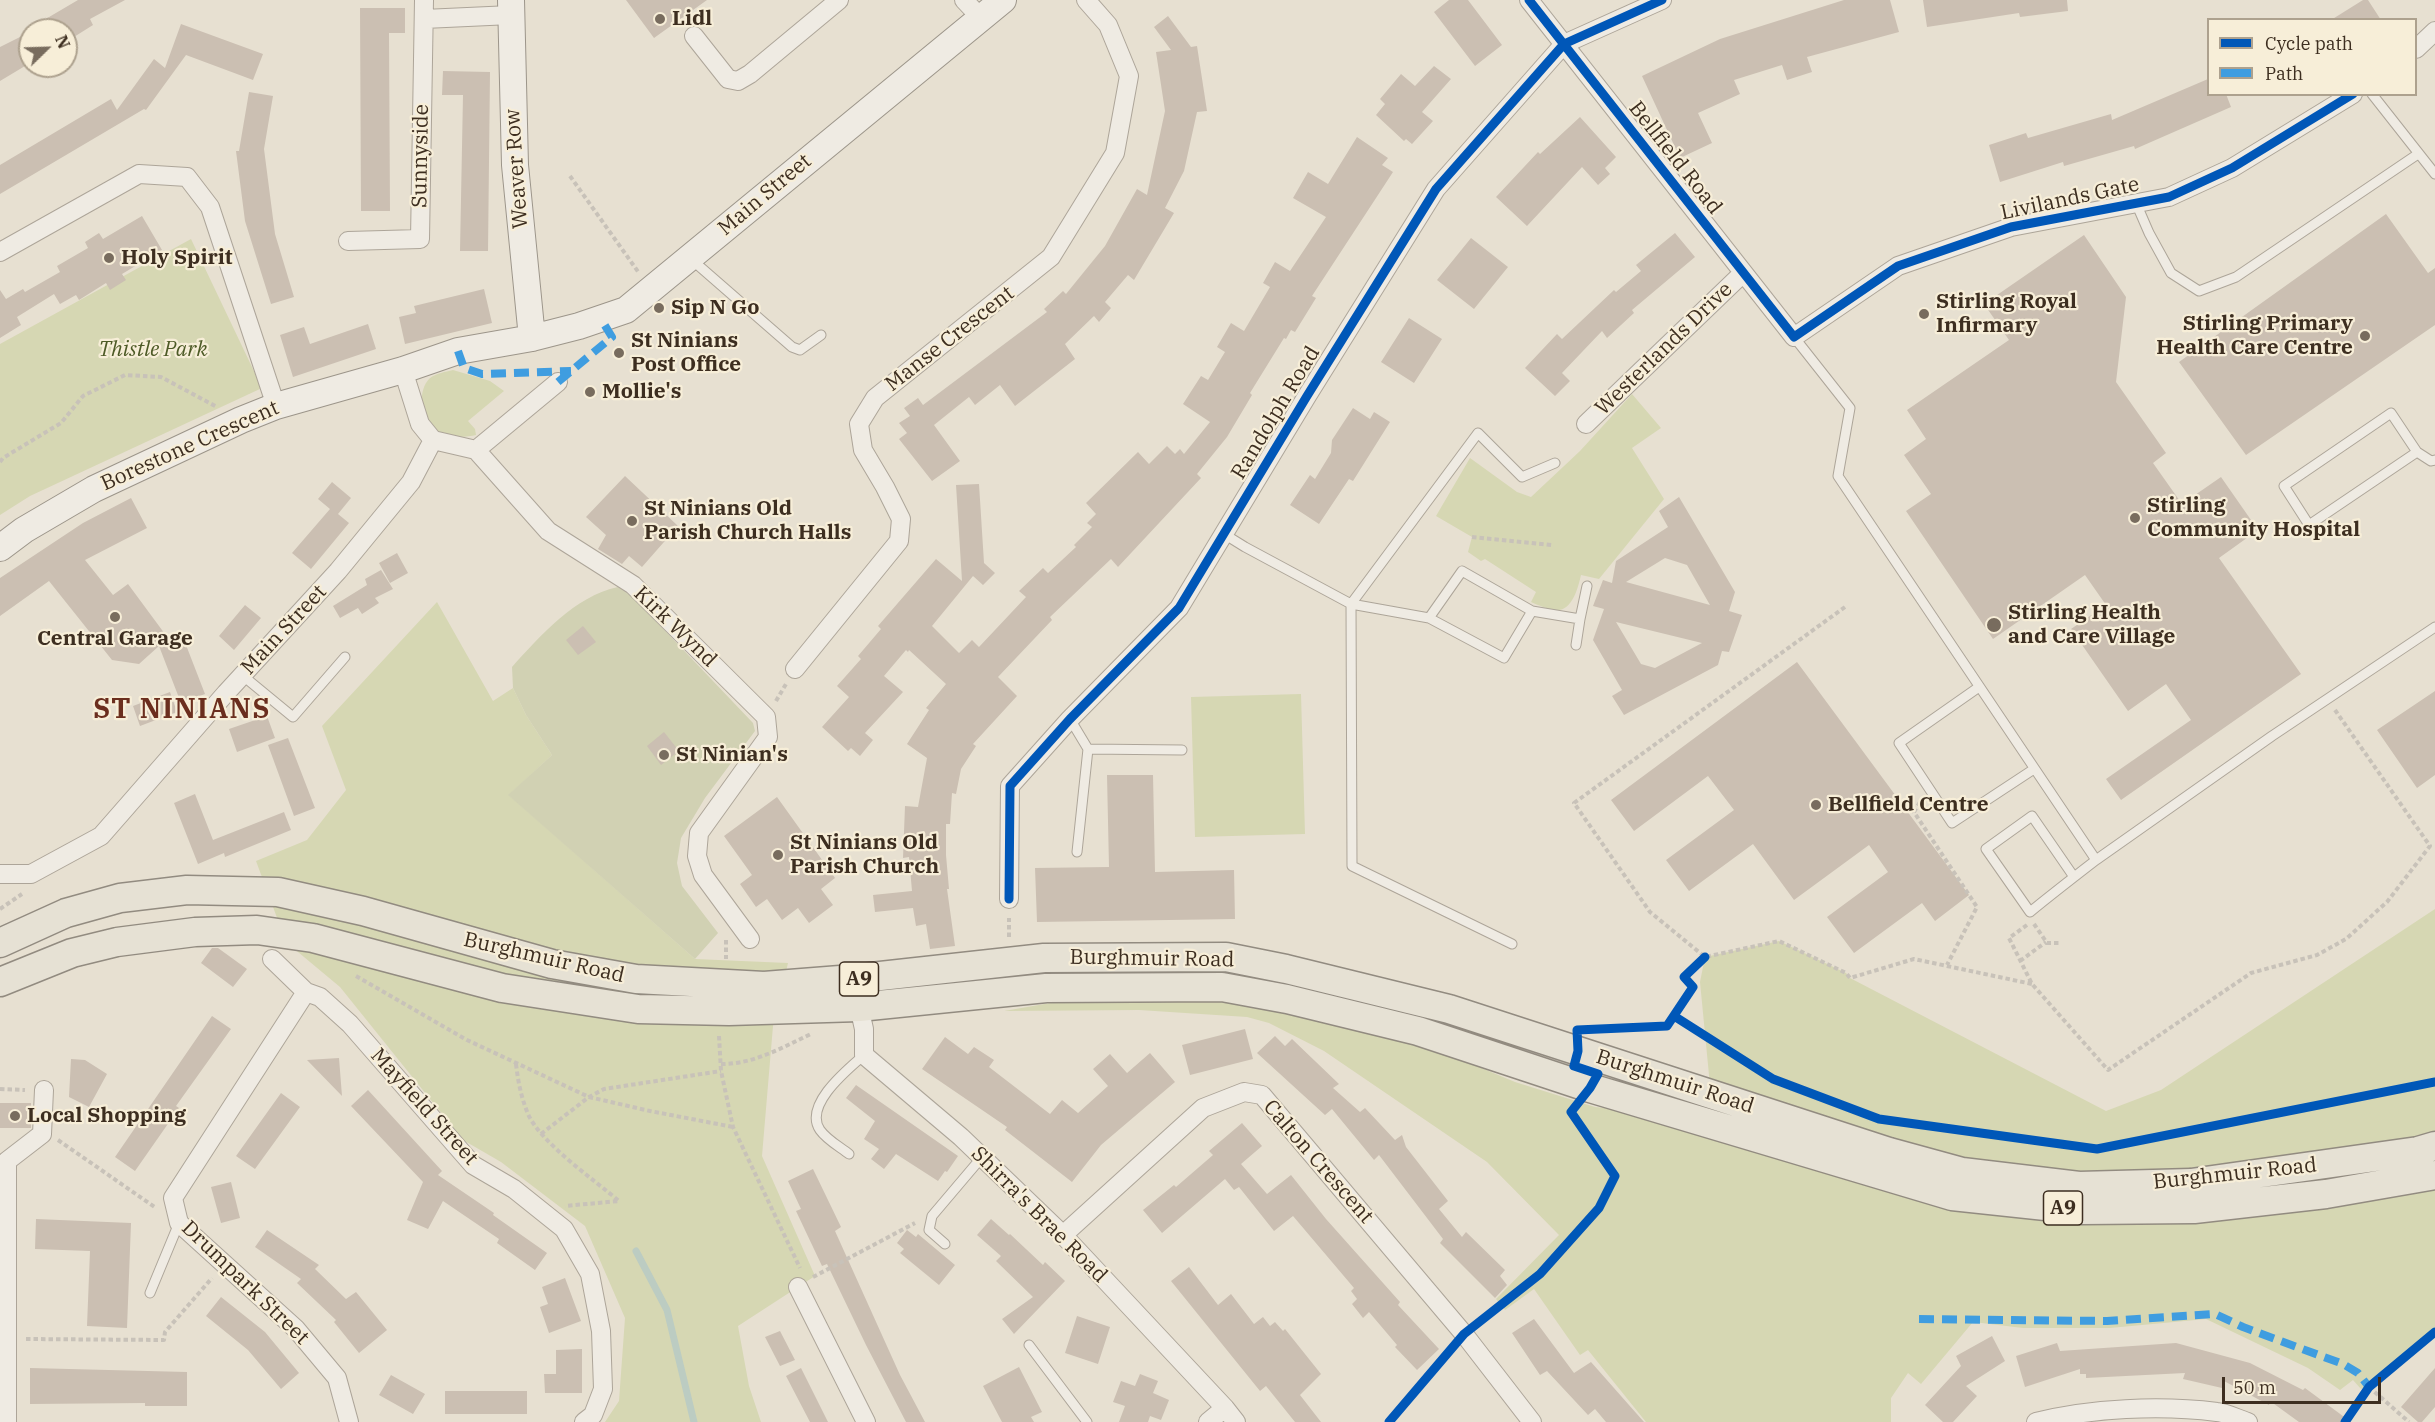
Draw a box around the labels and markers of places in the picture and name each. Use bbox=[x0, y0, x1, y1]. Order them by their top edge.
place label: Lidl bbox=[672, 6, 712, 32]
marker: Lidl bbox=[653, 12, 667, 26]
place label: Holy Spirit bbox=[121, 245, 233, 271]
marker: Holy Spirit bbox=[102, 251, 116, 265]
place label: Stirling Royal Infirmary bbox=[1936, 289, 2077, 339]
place label: Sip N Go bbox=[671, 295, 759, 321]
marker: Sip N Go bbox=[652, 301, 666, 315]
marker: Stirling Royal Infirmary bbox=[1917, 307, 1931, 321]
place label: Stirling Primary Health Care Centre bbox=[2156, 311, 2353, 361]
place label: St Ninians Post Office bbox=[631, 328, 741, 378]
marker: Stirling Primary Health Care Centre bbox=[2358, 329, 2372, 343]
marker: St Ninians Post Office bbox=[612, 346, 626, 360]
place label: Mollie's bbox=[602, 379, 681, 405]
marker: Mollie's bbox=[583, 385, 597, 399]
place label: Stirling Community Hospital bbox=[2147, 493, 2360, 543]
place label: St Ninians Old Parish Church Halls bbox=[644, 496, 851, 546]
marker: Stirling Community Hospital bbox=[2128, 511, 2142, 525]
marker: St Ninians Old Parish Church Halls bbox=[625, 514, 639, 528]
place label: Stirling Health and Care Village bbox=[2008, 600, 2175, 650]
marker: Central Garage bbox=[108, 610, 122, 624]
marker: Stirling Health and Care Village bbox=[1985, 616, 2003, 634]
place label: Central Garage bbox=[37, 626, 193, 652]
place label: St Ninian's bbox=[676, 742, 788, 768]
marker: St Ninian's bbox=[657, 748, 671, 762]
place label: Bellfield Centre bbox=[1828, 792, 1989, 818]
marker: Bellfield Centre bbox=[1809, 798, 1823, 812]
place label: St Ninians Old Parish Church bbox=[790, 830, 939, 880]
marker: St Ninians Old Parish Church bbox=[771, 848, 785, 862]
place label: Local Shopping bbox=[27, 1103, 186, 1129]
marker: Local Shopping bbox=[8, 1109, 22, 1123]

